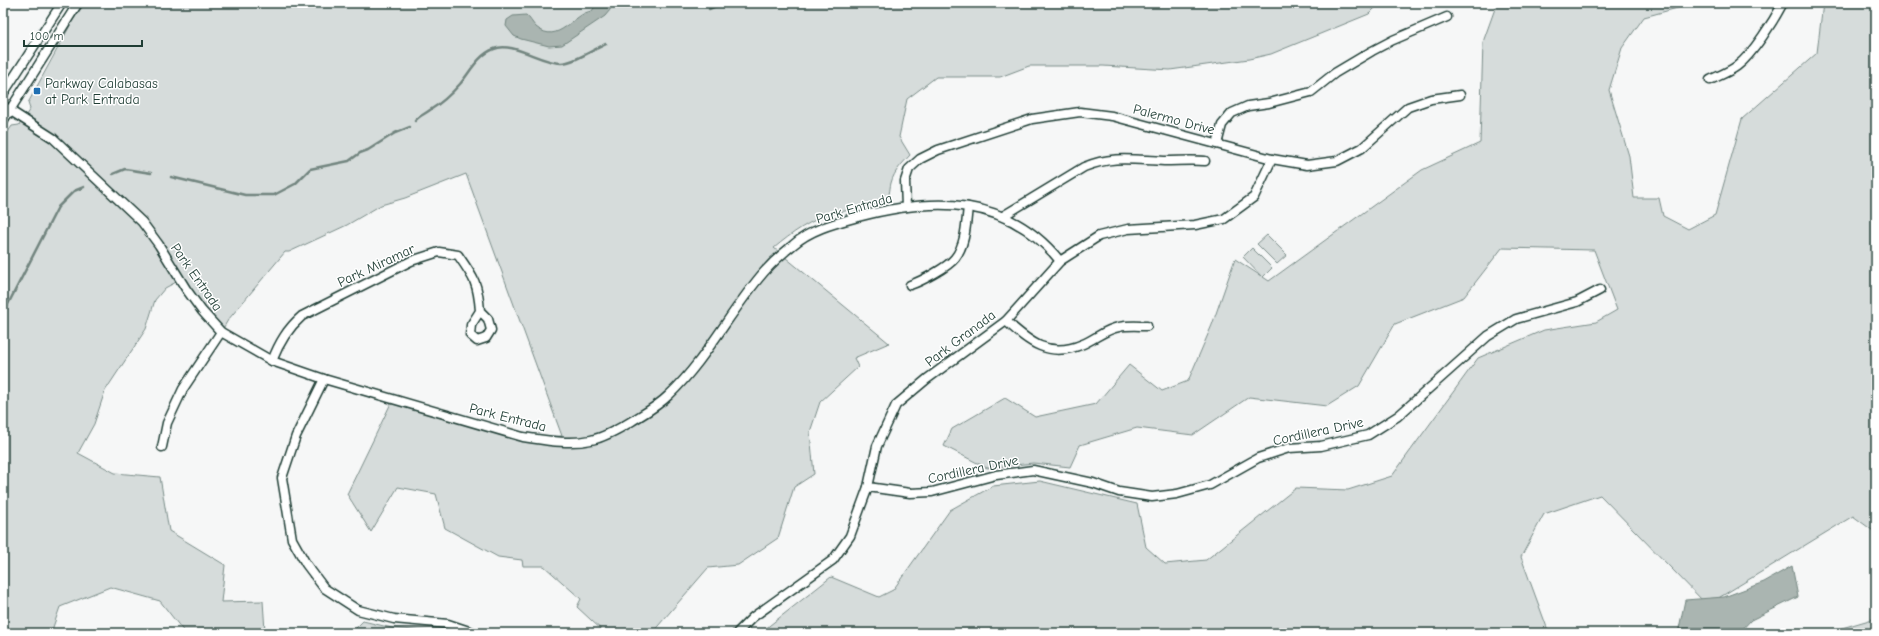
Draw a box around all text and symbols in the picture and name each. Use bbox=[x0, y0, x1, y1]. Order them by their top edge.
scale bar bbox=[24, 22, 142, 48]
text: 100 m bbox=[30, 29, 63, 43]
place label: Parkway Calabasas at Park Entrada bbox=[45, 75, 158, 108]
marker: Parkway Calabasas at Park Entrada bbox=[32, 86, 42, 96]
street label: Palermo Drive bbox=[1131, 100, 1217, 139]
street label: Park Entrada bbox=[814, 189, 894, 228]
street label: Park Entrada bbox=[167, 240, 226, 314]
street label: Park Miramar bbox=[335, 240, 418, 291]
street label: Park Granada bbox=[922, 306, 999, 370]
street label: Park Entrada bbox=[468, 400, 548, 435]
street label: Cordillera Drive bbox=[1271, 414, 1365, 449]
street label: Cordillera Drive bbox=[926, 452, 1020, 487]

